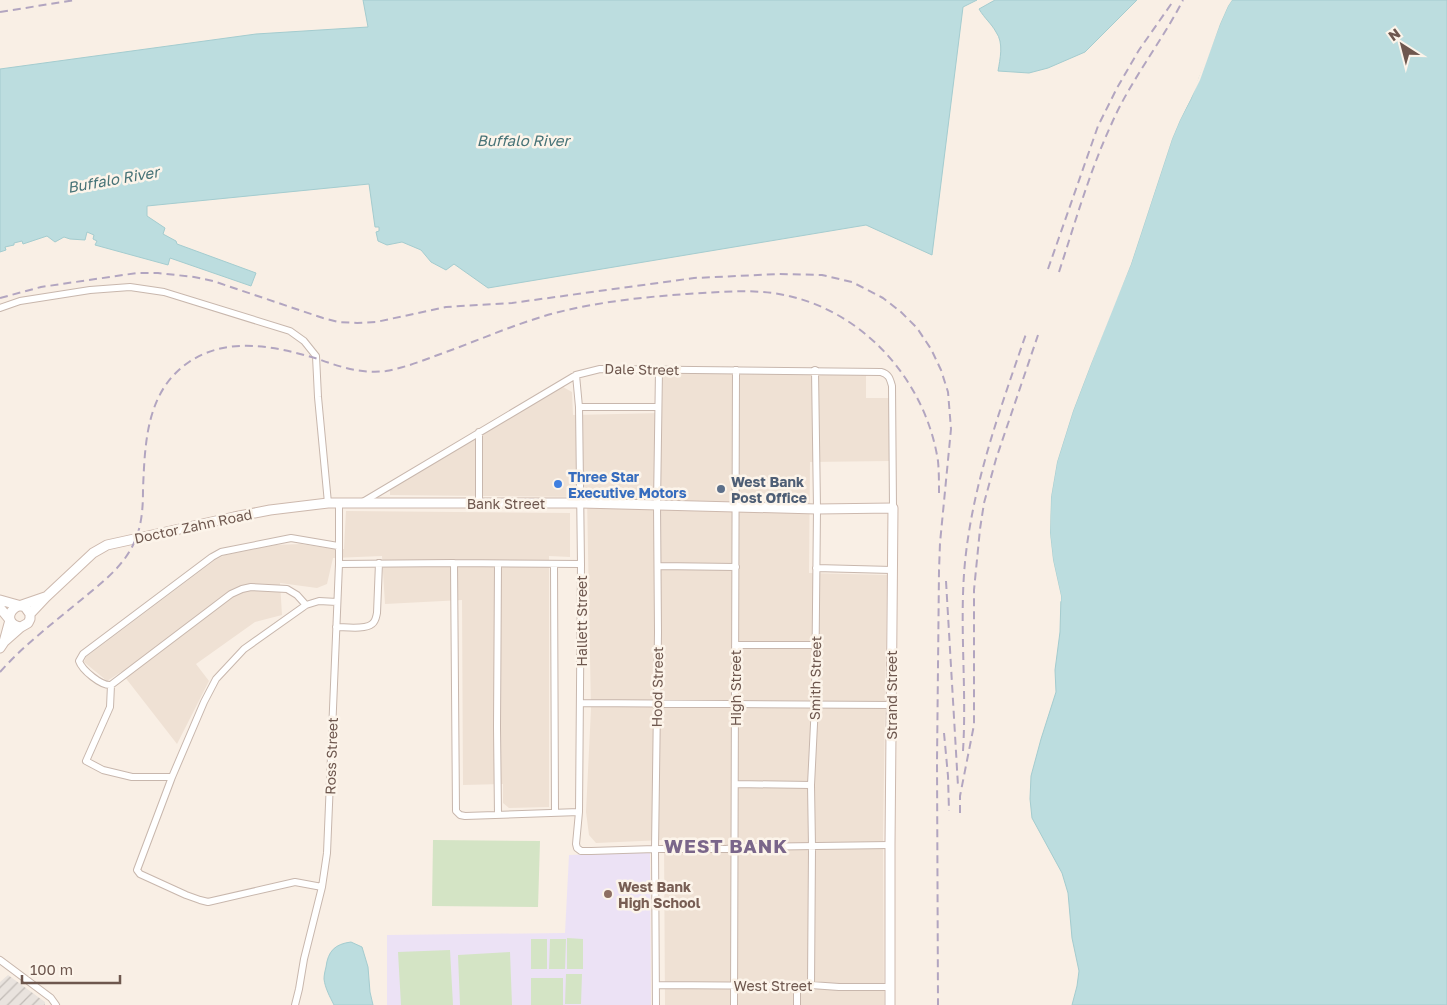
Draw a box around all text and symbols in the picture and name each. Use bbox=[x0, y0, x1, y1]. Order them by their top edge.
north arrow bbox=[1377, 20, 1427, 70]
text: N bbox=[1385, 24, 1403, 44]
water label: Buffalo River bbox=[477, 131, 571, 149]
water label: Buffalo River bbox=[66, 162, 162, 196]
street label: Dale Street bbox=[604, 360, 680, 378]
place label: Three Star Executive Motors bbox=[568, 468, 687, 501]
place label: West Bank Post Office bbox=[731, 473, 807, 506]
marker: Three Star Executive Motors bbox=[552, 478, 564, 490]
marker: West Bank Post Office bbox=[715, 483, 727, 495]
street label: Bank Street bbox=[467, 495, 545, 512]
street label: Doctor Zahn Road bbox=[132, 505, 254, 547]
street label: Hallett Street bbox=[573, 575, 590, 667]
street label: Smith Street bbox=[806, 636, 824, 720]
street label: Hood Street bbox=[648, 646, 666, 728]
street label: High Street bbox=[727, 650, 744, 726]
street label: Strand Street bbox=[883, 650, 900, 740]
street label: Ross Street bbox=[321, 717, 341, 795]
district label: WEST BANK bbox=[664, 834, 788, 857]
place label: West Bank High School bbox=[618, 878, 701, 911]
marker: West Bank High School bbox=[602, 888, 614, 900]
scale bar bbox=[22, 952, 120, 984]
text: 100 m bbox=[30, 960, 73, 978]
street label: West Street bbox=[734, 977, 812, 994]

